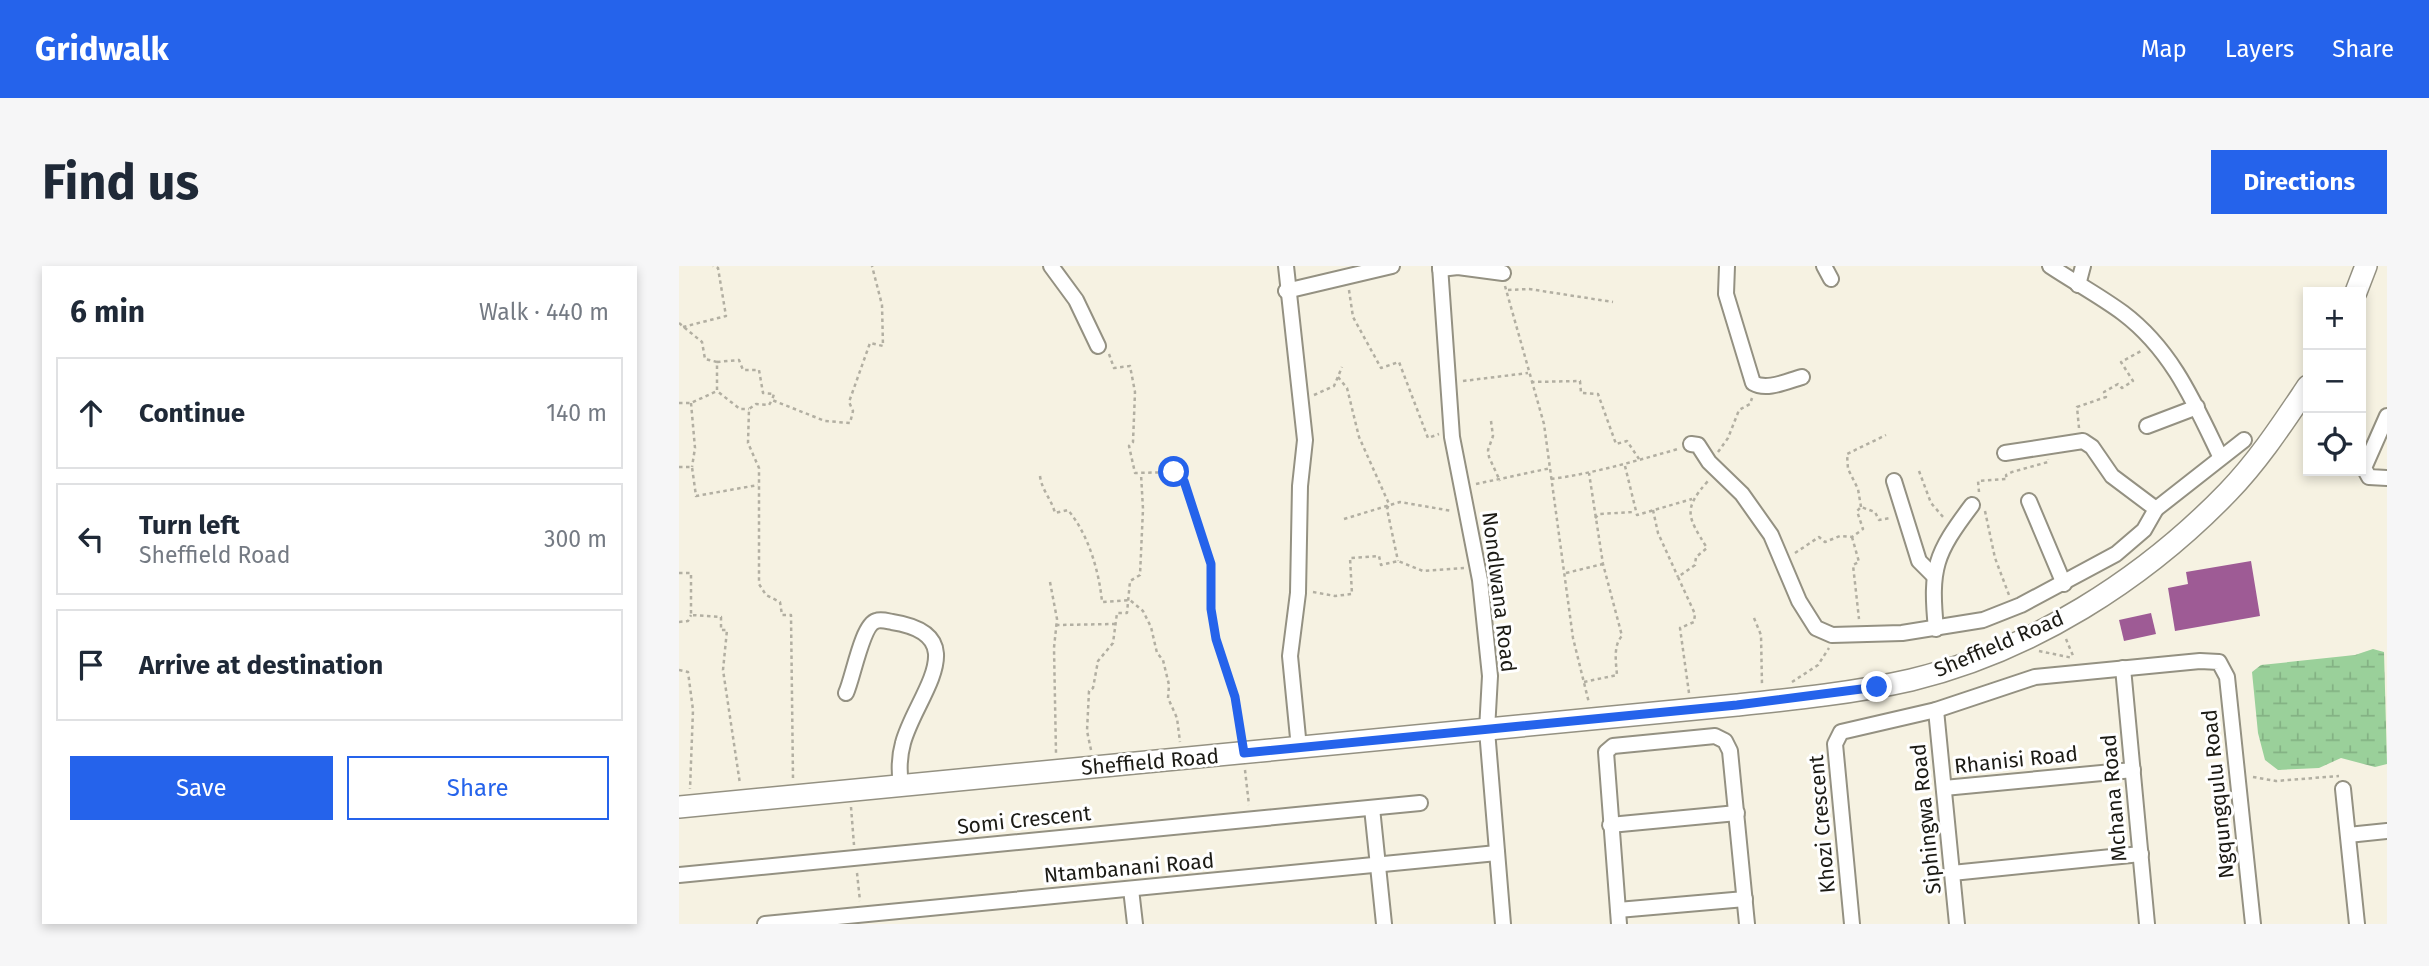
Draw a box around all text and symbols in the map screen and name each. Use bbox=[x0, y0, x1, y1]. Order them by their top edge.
text: Gridwalk bbox=[35, 29, 169, 69]
text: Map bbox=[2141, 35, 2187, 63]
text: Layers bbox=[2225, 35, 2294, 63]
text: Share bbox=[2332, 35, 2394, 63]
button: Directions bbox=[2211, 150, 2387, 214]
text: Find us bbox=[42, 153, 199, 212]
map controls bbox=[2303, 287, 2366, 476]
button: + bbox=[2303, 287, 2366, 350]
text: 6 min bbox=[70, 294, 145, 330]
text: Walk · 440 m bbox=[479, 298, 609, 326]
button: − bbox=[2303, 350, 2366, 413]
icon: ahead bbox=[72, 394, 110, 432]
text: Continue bbox=[139, 398, 245, 429]
text: 140 m bbox=[546, 399, 607, 427]
button: locate bbox=[2303, 413, 2366, 476]
route start bbox=[1158, 456, 1189, 487]
text: Turn left bbox=[139, 510, 240, 541]
street label: Nondlwana Road bbox=[1476, 510, 1522, 674]
icon: left bbox=[72, 520, 110, 558]
text: 300 m bbox=[544, 525, 607, 553]
text: Sheffield Road bbox=[139, 541, 291, 569]
street label: Sheffield Road bbox=[1930, 605, 2068, 683]
icon: arrive bbox=[72, 646, 110, 684]
text: Arrive at destination bbox=[139, 650, 383, 681]
route end bbox=[1861, 671, 1892, 702]
street label: Ngqungqulu Road bbox=[2196, 708, 2240, 880]
street label: Mchana Road bbox=[2095, 733, 2133, 863]
street label: Rhanisi Road bbox=[1953, 741, 2079, 779]
street label: Siphingwa Road bbox=[1905, 742, 1947, 896]
street label: Sheffield Road bbox=[1080, 743, 1220, 781]
street label: Khozi Crescent bbox=[1803, 753, 1841, 894]
button: Save bbox=[70, 756, 333, 820]
button: Share bbox=[347, 756, 609, 820]
street label: Somi Crescent bbox=[956, 800, 1093, 840]
street label: Ntambanani Road bbox=[1043, 848, 1215, 888]

